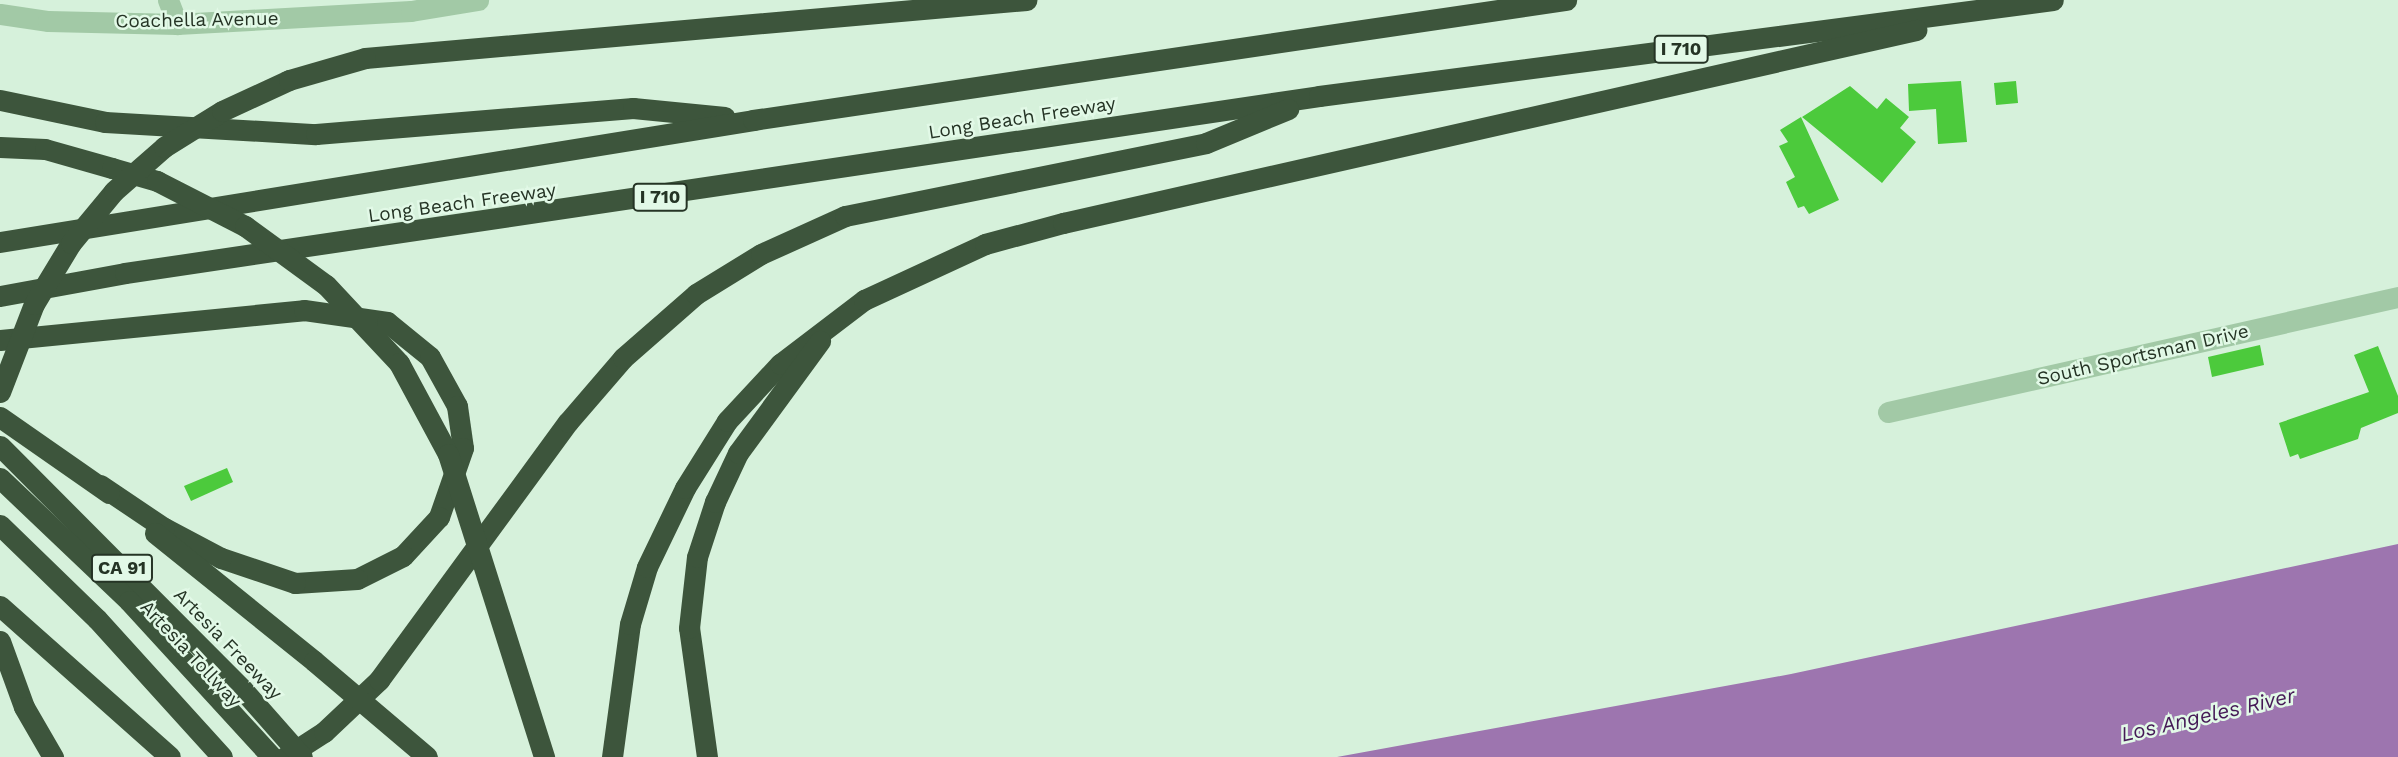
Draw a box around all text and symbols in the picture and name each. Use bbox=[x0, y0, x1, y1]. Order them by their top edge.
street label: Coachella Avenue bbox=[115, 7, 279, 33]
road number: I 710 bbox=[1653, 34, 1709, 64]
street label: Long Beach Freeway bbox=[927, 92, 1117, 144]
street label: Long Beach Freeway bbox=[367, 179, 557, 227]
road number: I 710 bbox=[632, 182, 688, 212]
street label: South Sportsman Drive bbox=[2035, 320, 2251, 390]
road number: CA 91 bbox=[90, 554, 154, 582]
street label: Artesia Freeway bbox=[169, 583, 287, 705]
street label: Artesia Tollway bbox=[135, 595, 247, 713]
water label: Los Angeles River bbox=[2118, 683, 2298, 747]

